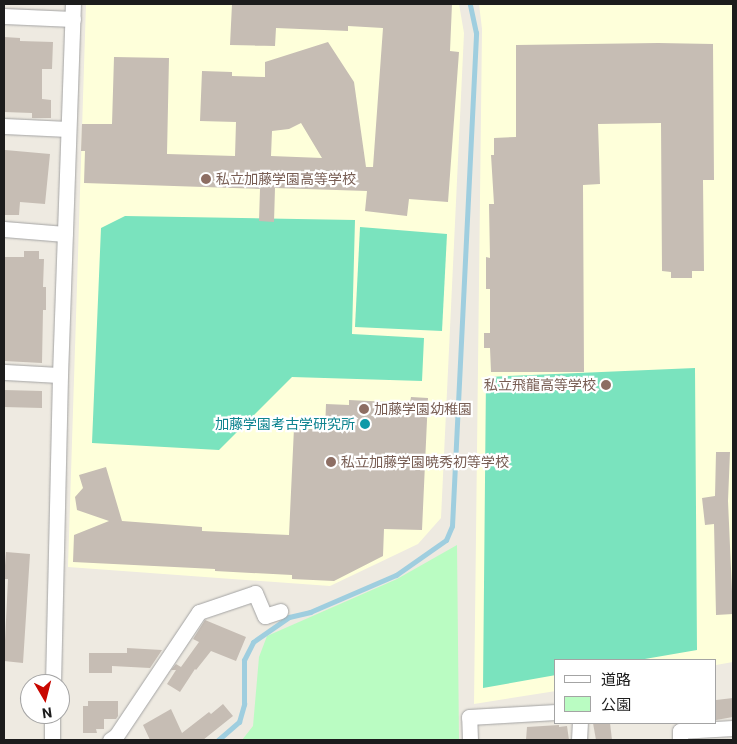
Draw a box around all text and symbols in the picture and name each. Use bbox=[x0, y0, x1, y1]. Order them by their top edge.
place label: 私立加藤学園高等学校 bbox=[216, 171, 356, 187]
marker: 私立加藤学園高等学校 bbox=[200, 173, 212, 185]
place label: 私立飛龍高等学校 bbox=[484, 377, 596, 393]
marker: 私立飛龍高等学校 bbox=[600, 379, 612, 391]
place label: 加藤学園幼稚園 bbox=[374, 401, 472, 417]
marker: 加藤学園幼稚園 bbox=[358, 403, 370, 415]
place label: 加藤学園考古学研究所 bbox=[215, 416, 355, 432]
marker: 加藤学園考古学研究所 bbox=[359, 418, 371, 430]
place label: 私立加藤学園暁秀初等学校 bbox=[341, 454, 509, 470]
marker: 私立加藤学園暁秀初等学校 bbox=[325, 456, 337, 468]
legend bbox=[554, 659, 717, 724]
text: 道路 bbox=[601, 671, 631, 689]
north arrow bbox=[20, 674, 70, 724]
text: 公園 bbox=[601, 696, 631, 714]
text: N bbox=[41, 704, 53, 721]

